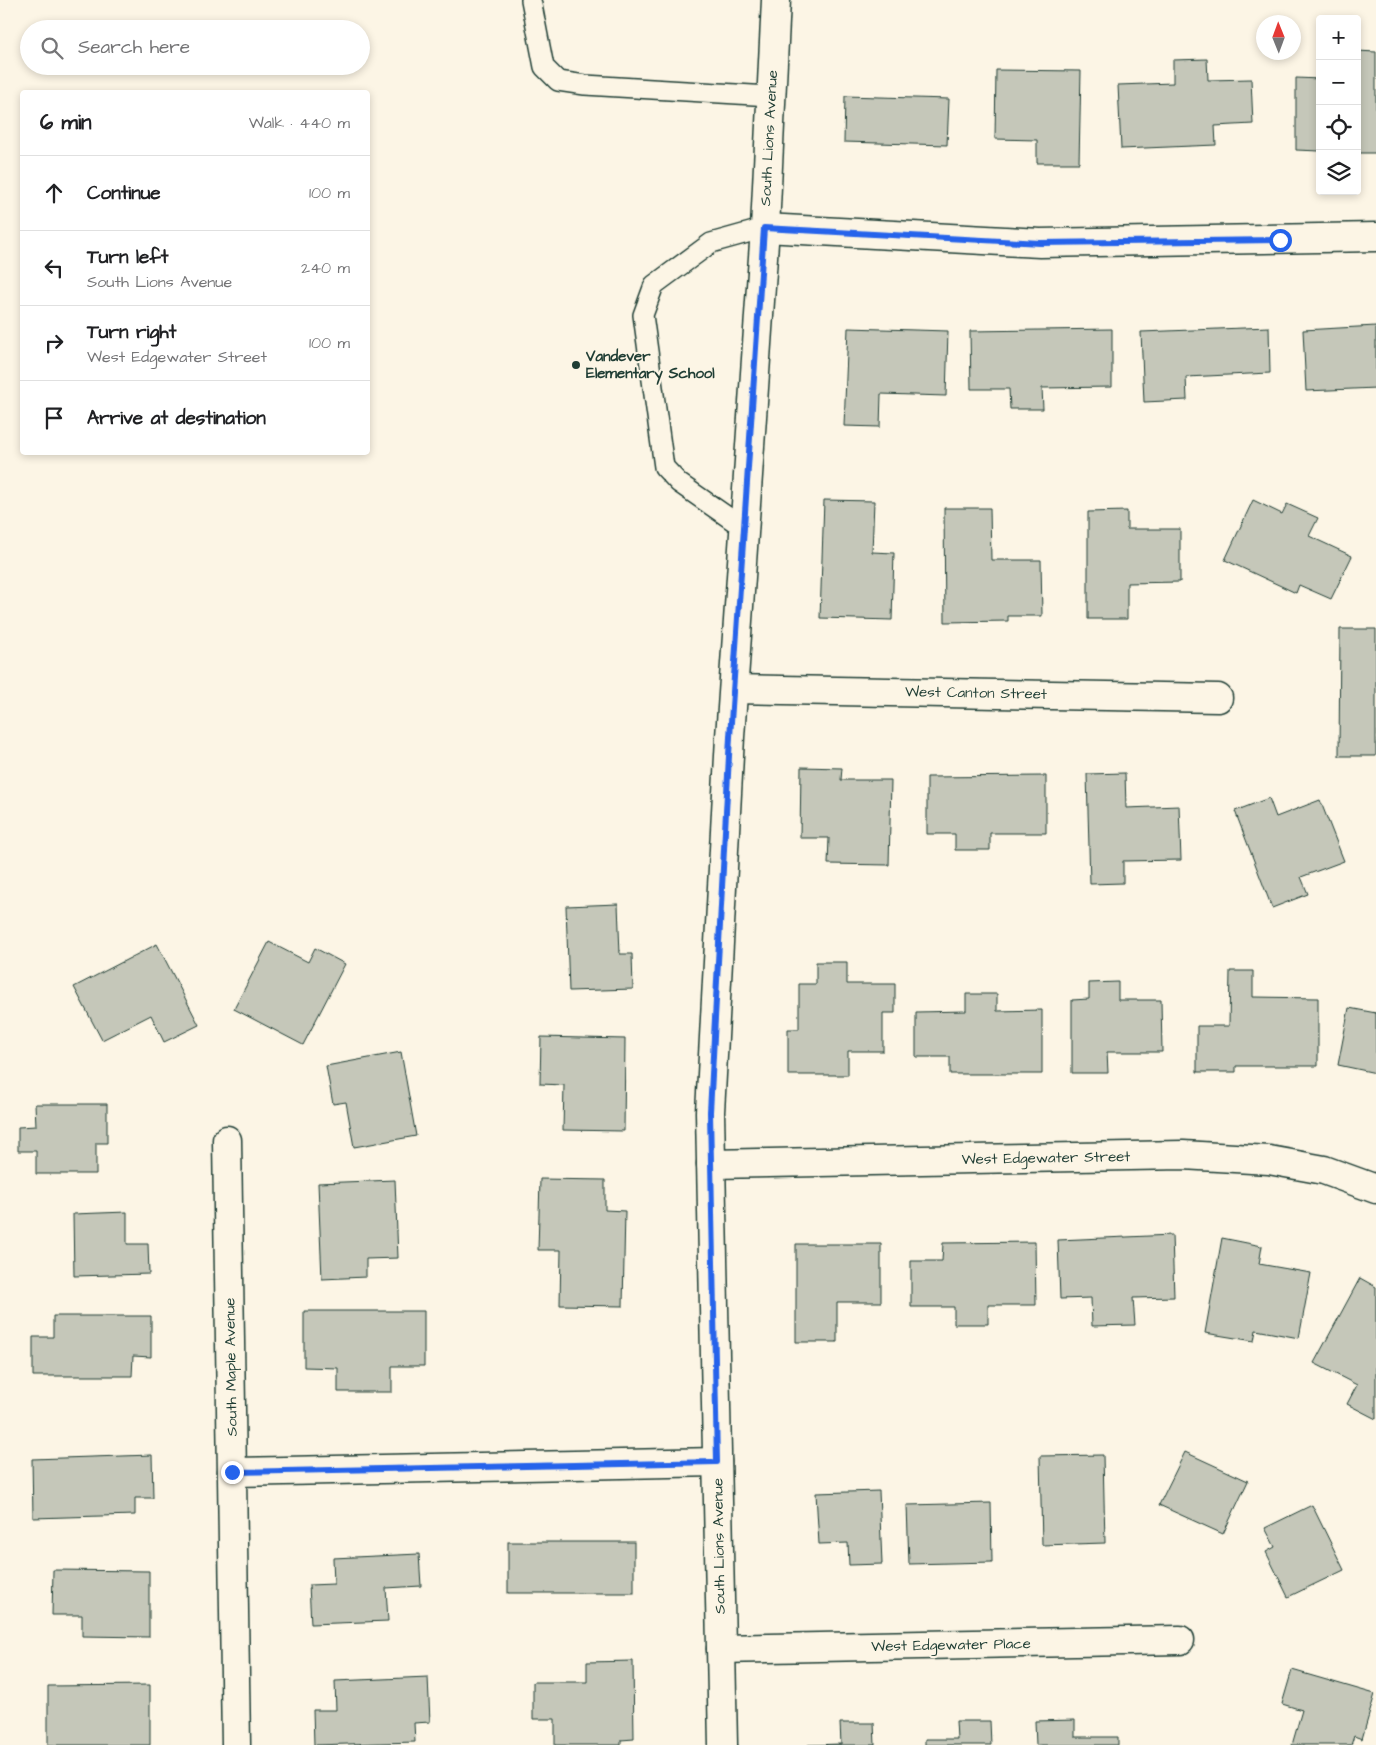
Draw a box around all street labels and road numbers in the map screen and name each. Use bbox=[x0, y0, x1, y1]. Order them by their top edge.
street label: South Lions Avenue bbox=[755, 70, 783, 206]
street label: West Canton Street bbox=[905, 681, 1047, 705]
street label: West Edgewater Street bbox=[961, 1146, 1131, 1171]
street label: South Maple Avenue bbox=[219, 1297, 243, 1437]
street label: South Lions Avenue bbox=[707, 1478, 731, 1614]
street label: West Edgewater Place bbox=[871, 1633, 1031, 1658]

